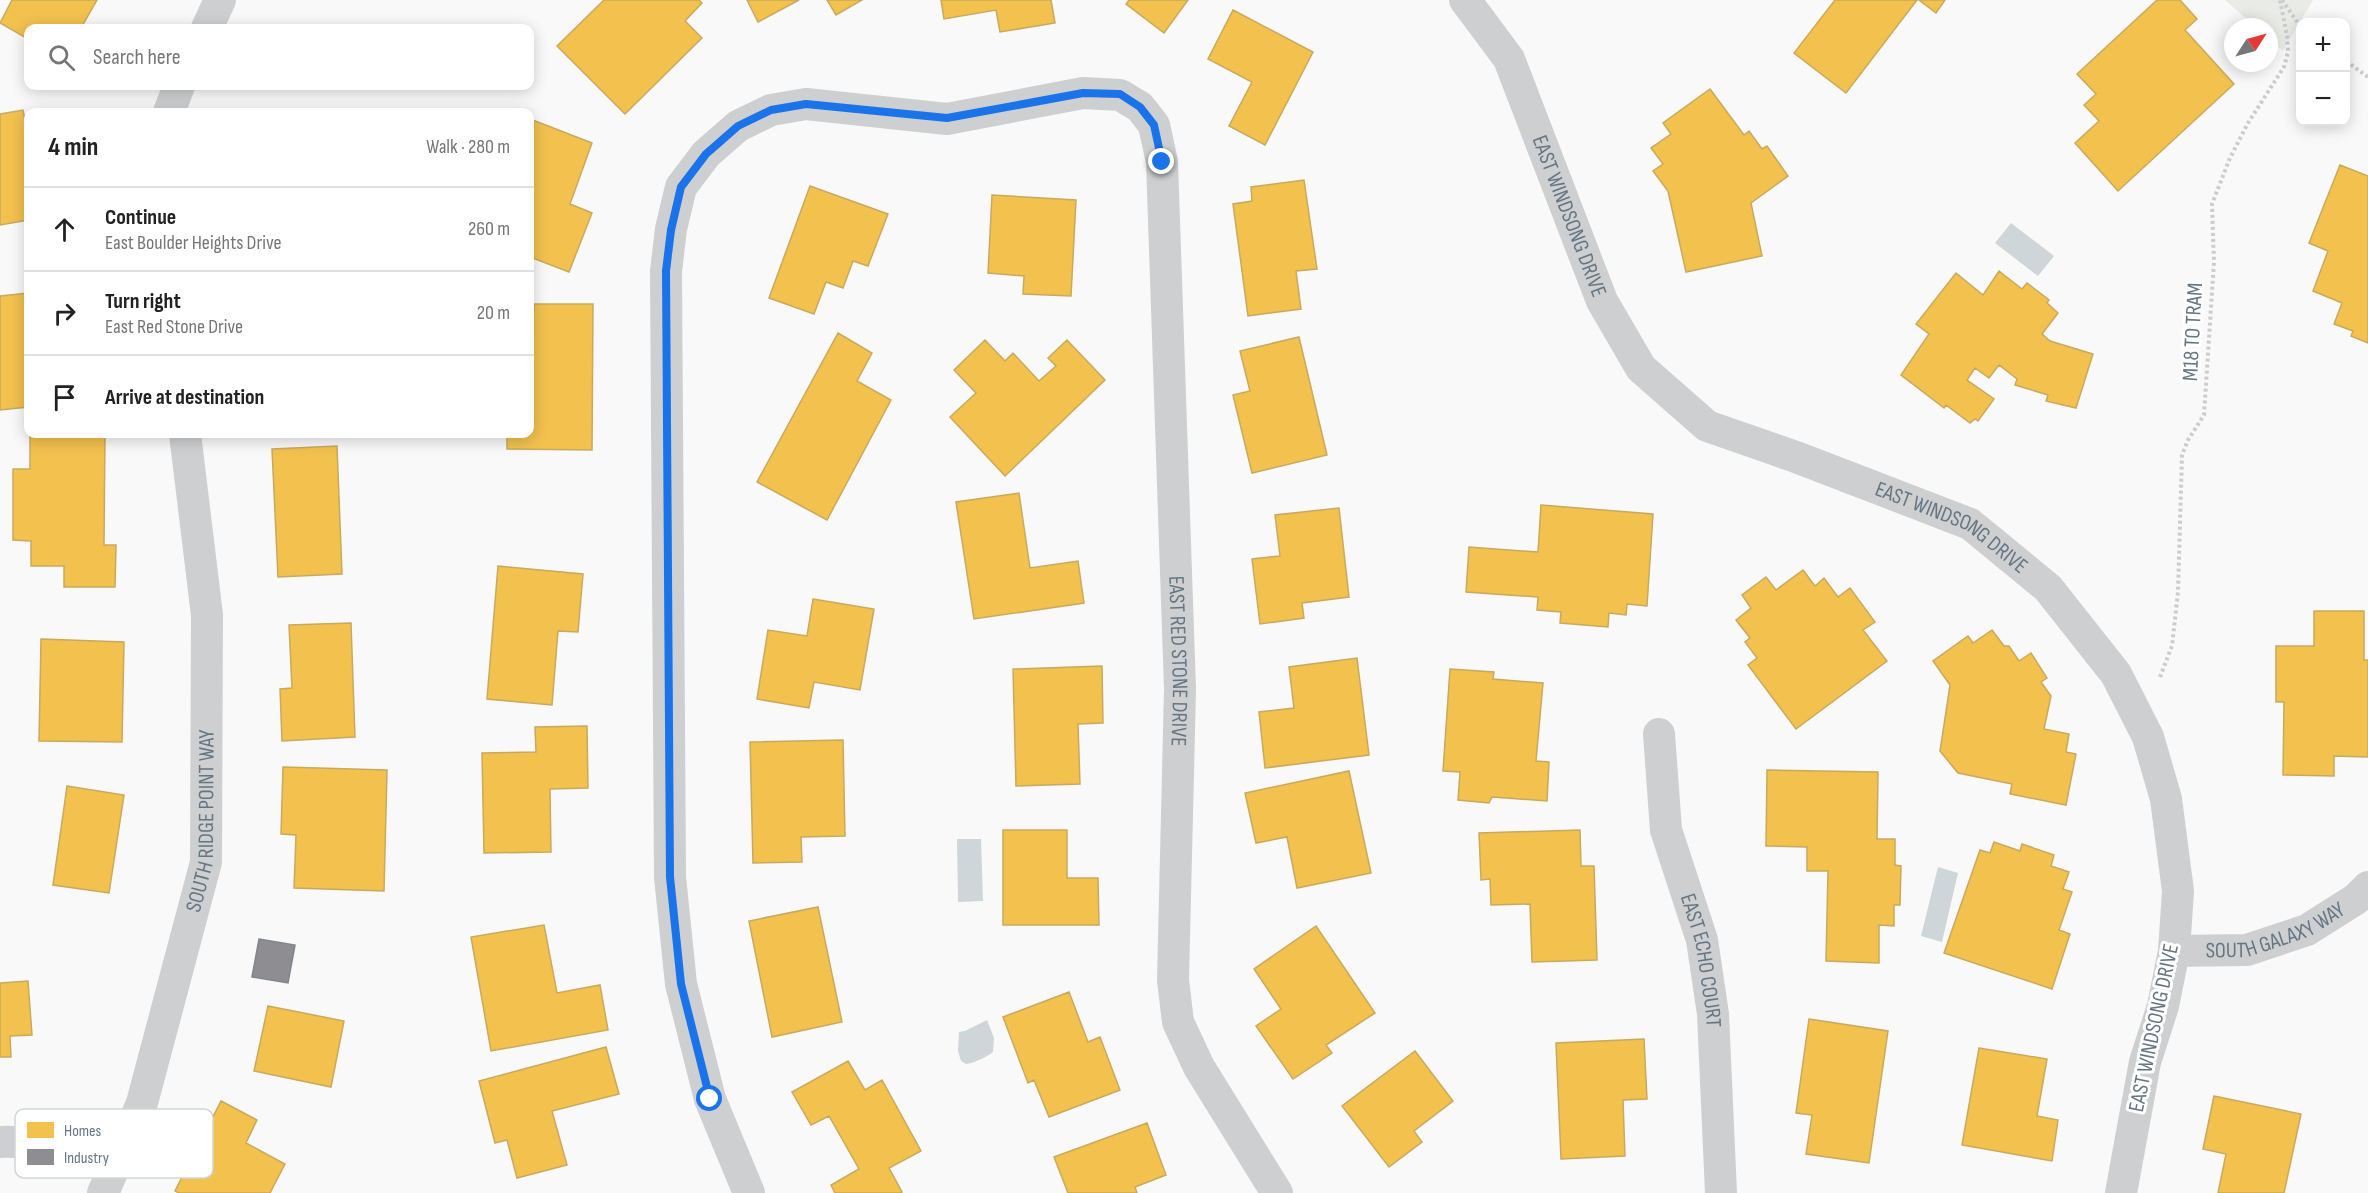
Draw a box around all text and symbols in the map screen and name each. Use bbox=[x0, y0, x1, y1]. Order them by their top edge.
north arrow bbox=[2224, 18, 2278, 72]
map controls bbox=[2296, 18, 2350, 126]
button: + bbox=[2296, 18, 2350, 72]
search box bbox=[24, 24, 534, 90]
icon: search bbox=[45, 41, 78, 74]
text: Search here bbox=[93, 44, 180, 71]
button: − bbox=[2296, 72, 2350, 126]
street label: EAST WINDSONG DRIVE bbox=[1526, 131, 1613, 301]
text: 4 min bbox=[48, 132, 98, 163]
text: Walk · 280 m bbox=[426, 135, 510, 159]
route end bbox=[1148, 148, 1174, 174]
text: Continue bbox=[105, 204, 176, 231]
icon: ahead bbox=[48, 213, 81, 246]
text: 260 m bbox=[468, 217, 510, 241]
text: East Boulder Heights Drive bbox=[105, 231, 282, 255]
street label: M18 TO TRAM bbox=[2177, 282, 2209, 382]
text: Turn right bbox=[105, 288, 181, 315]
icon: right bbox=[48, 297, 81, 330]
text: 20 m bbox=[477, 301, 510, 325]
text: East Red Stone Drive bbox=[105, 315, 243, 339]
icon: arrive bbox=[48, 381, 81, 414]
text: Arrive at destination bbox=[105, 384, 264, 411]
street label: EAST WINDSONG DRIVE bbox=[1871, 475, 2033, 579]
street label: EAST RED STONE DRIVE bbox=[1163, 575, 1193, 746]
street label: SOUTH RIDGE POINT WAY bbox=[180, 730, 220, 915]
street label: EAST ECHO COURT bbox=[1674, 890, 1727, 1028]
street label: SOUTH GALAXY WAY bbox=[2205, 896, 2350, 964]
street label: EAST WINDSONG DRIVE bbox=[2123, 942, 2185, 1114]
route start bbox=[696, 1085, 722, 1111]
legend bbox=[15, 1109, 213, 1178]
text: Homes bbox=[64, 1122, 101, 1141]
text: Industry bbox=[64, 1149, 109, 1168]

